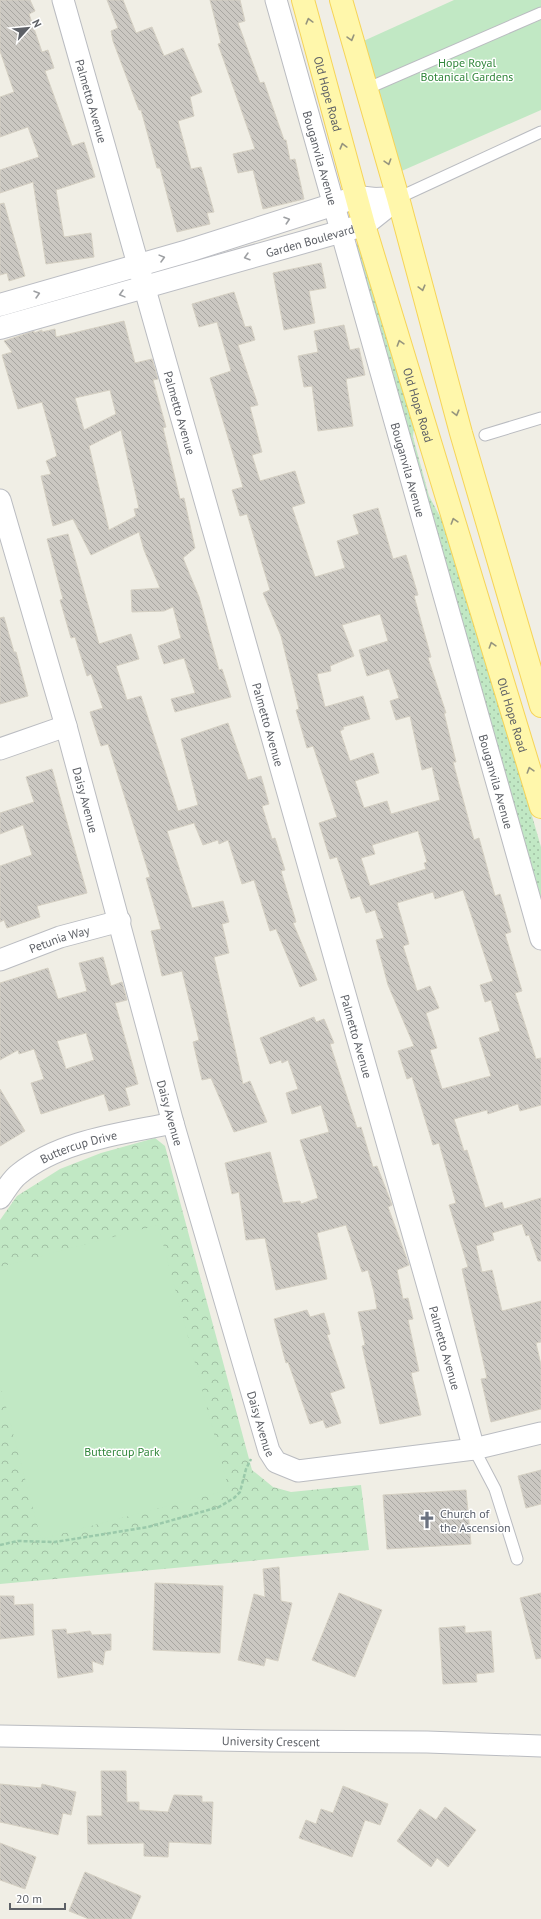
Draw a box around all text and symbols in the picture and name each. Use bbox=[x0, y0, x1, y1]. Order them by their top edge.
north arrow bbox=[8, 8, 48, 48]
text: N bbox=[29, 17, 45, 30]
one-way arrow bbox=[305, 17, 314, 24]
one-way arrow bbox=[346, 34, 355, 41]
street label: Old Hope Road bbox=[311, 54, 346, 133]
park label: Hope Royal Botanical Gardens bbox=[421, 55, 513, 84]
street label: Palmetto Avenue bbox=[73, 57, 111, 145]
street label: Bouganvila Avenue bbox=[300, 109, 341, 207]
one-way arrow bbox=[339, 143, 348, 150]
one-way arrow bbox=[383, 159, 392, 166]
one-way arrow bbox=[283, 216, 290, 225]
street label: Garden Boulevard bbox=[264, 221, 356, 260]
one-way arrow bbox=[244, 252, 251, 261]
one-way arrow bbox=[159, 255, 166, 263]
one-way arrow bbox=[418, 284, 426, 291]
one-way arrow bbox=[119, 289, 126, 298]
one-way arrow bbox=[34, 290, 41, 299]
one-way arrow bbox=[396, 340, 405, 347]
street label: Old Hope Road bbox=[400, 366, 437, 444]
street label: Palmetto Avenue bbox=[161, 369, 199, 456]
one-way arrow bbox=[451, 409, 460, 416]
street label: Bouganvila Avenue bbox=[388, 421, 429, 519]
one-way arrow bbox=[450, 518, 459, 525]
one-way arrow bbox=[488, 642, 497, 649]
street label: Old Hope Road bbox=[495, 676, 531, 754]
street label: Palmetto Avenue bbox=[249, 681, 287, 768]
street label: Bouganvila Avenue bbox=[476, 732, 517, 831]
street label: Daisy Avenue bbox=[70, 765, 102, 835]
one-way arrow bbox=[526, 766, 535, 773]
street label: Petunia Way bbox=[27, 922, 91, 956]
street label: Palmetto Avenue bbox=[338, 993, 376, 1080]
street label: Daisy Avenue bbox=[154, 1078, 187, 1147]
street label: Buttercup Drive bbox=[37, 1127, 118, 1166]
street label: Palmetto Avenue bbox=[426, 1304, 464, 1391]
street label: Daisy Avenue bbox=[244, 1389, 278, 1460]
park label: Buttercup Park bbox=[84, 1444, 160, 1459]
place label: Church of the Ascension bbox=[440, 1506, 511, 1535]
church icon: Church of the Ascension bbox=[417, 1510, 437, 1530]
street label: University Crescent bbox=[222, 1733, 320, 1749]
scale bar bbox=[10, 1885, 65, 1911]
text: 20 m bbox=[16, 1891, 42, 1906]

